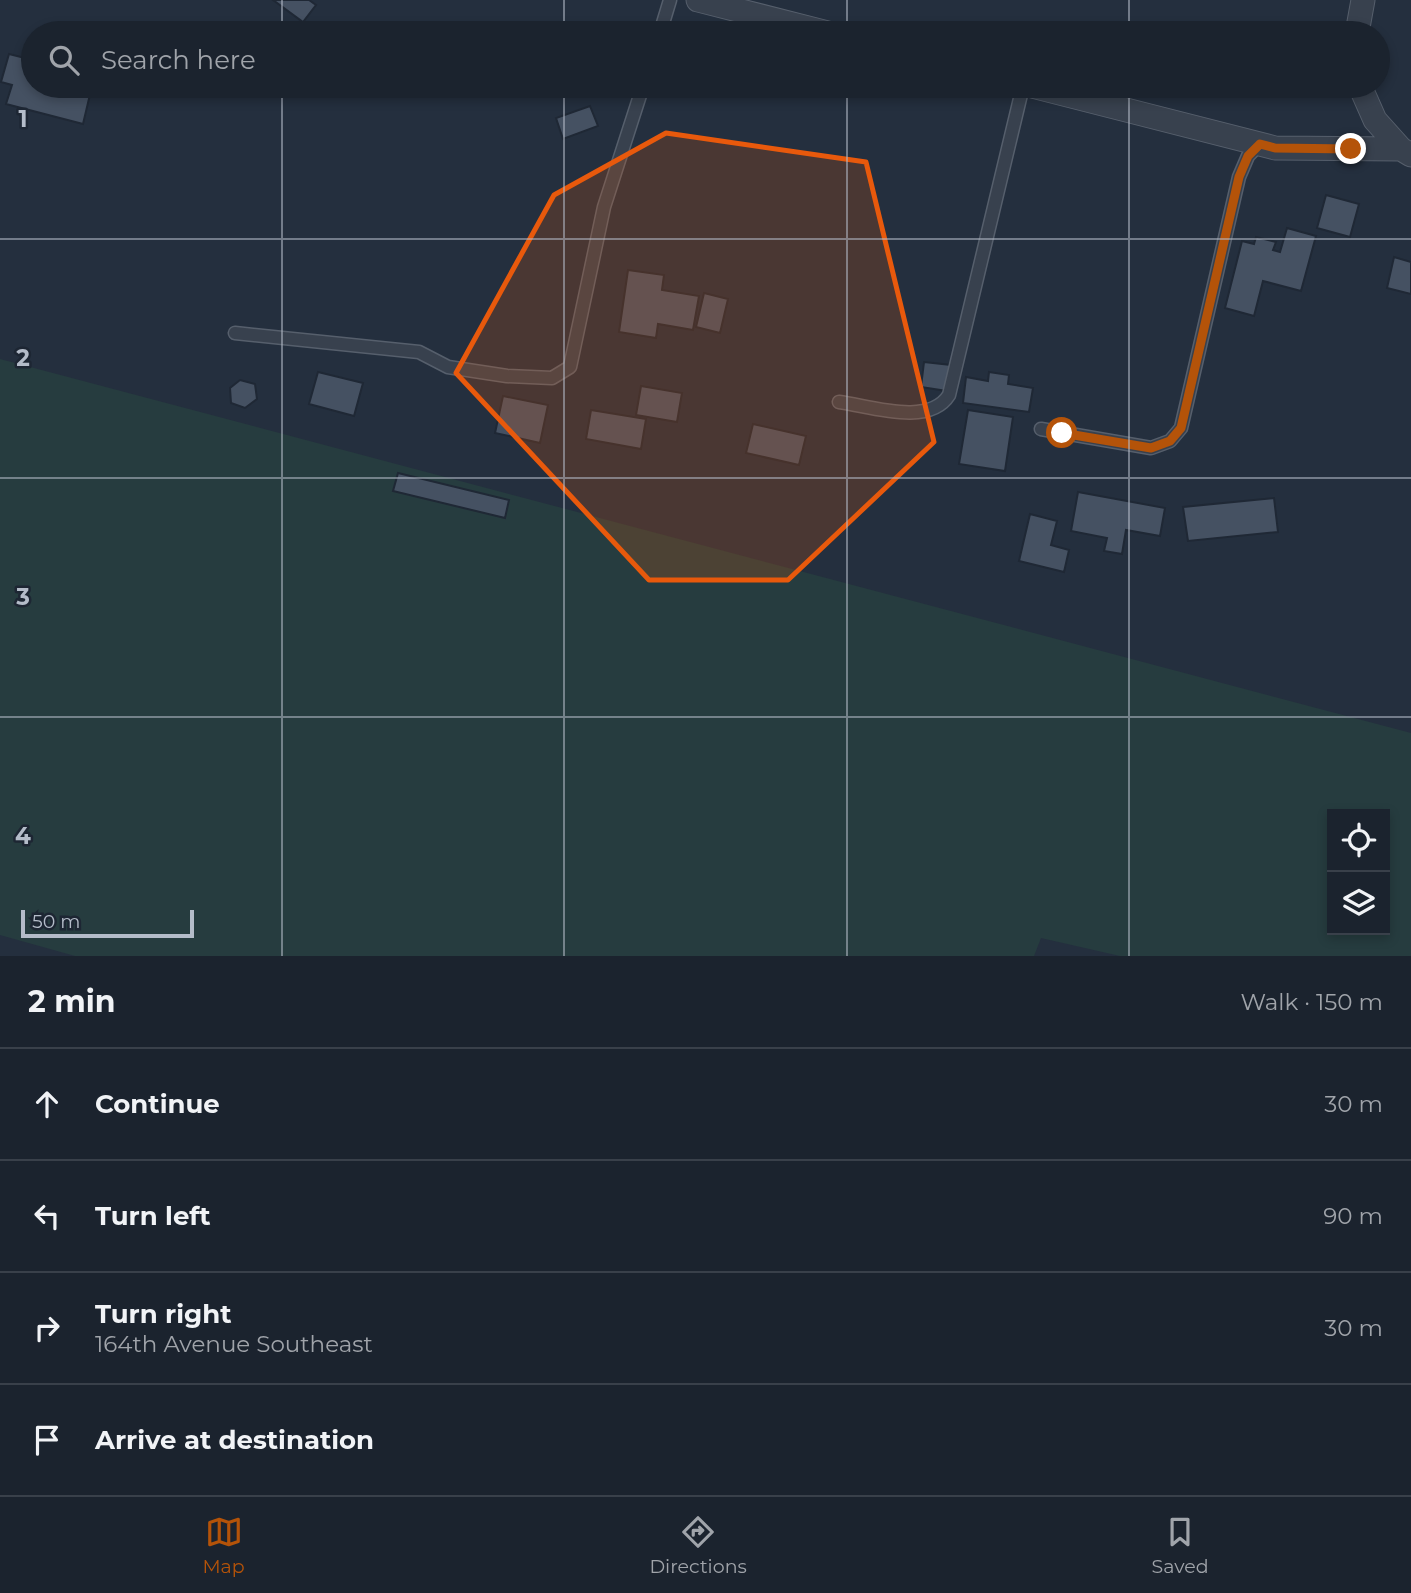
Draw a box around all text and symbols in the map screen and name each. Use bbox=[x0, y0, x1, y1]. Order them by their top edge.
search box bbox=[21, 21, 1390, 98]
icon: search bbox=[45, 41, 83, 79]
text: Search here bbox=[101, 44, 256, 76]
text: 1 bbox=[18, 105, 28, 133]
route end bbox=[1335, 133, 1366, 164]
text: 2 bbox=[16, 344, 30, 372]
route start bbox=[1046, 417, 1077, 448]
text: 3 bbox=[15, 583, 30, 611]
map controls bbox=[1327, 809, 1390, 935]
button: locate bbox=[1327, 809, 1390, 872]
text: 4 bbox=[15, 822, 31, 850]
button: layers bbox=[1327, 872, 1390, 935]
scale bar bbox=[21, 907, 194, 939]
text: 50 m bbox=[32, 910, 80, 933]
text: 2 min bbox=[28, 983, 115, 1020]
text: Walk · 150 m bbox=[1240, 988, 1383, 1016]
icon: ahead bbox=[28, 1085, 66, 1123]
text: Continue bbox=[95, 1088, 220, 1120]
text: 30 m bbox=[1324, 1090, 1383, 1118]
icon: left bbox=[28, 1197, 66, 1235]
text: Turn left bbox=[95, 1200, 211, 1232]
text: 90 m bbox=[1323, 1202, 1383, 1230]
text: Turn right bbox=[95, 1298, 231, 1330]
icon: right bbox=[28, 1309, 66, 1347]
text: 30 m bbox=[1324, 1314, 1383, 1342]
text: 164th Avenue Southeast bbox=[95, 1330, 373, 1358]
icon: arrive bbox=[28, 1421, 66, 1459]
text: Arrive at destination bbox=[95, 1424, 374, 1456]
tab: Map bbox=[202, 1513, 245, 1578]
tab: Directions bbox=[649, 1513, 747, 1578]
tab: Saved bbox=[1152, 1513, 1209, 1578]

